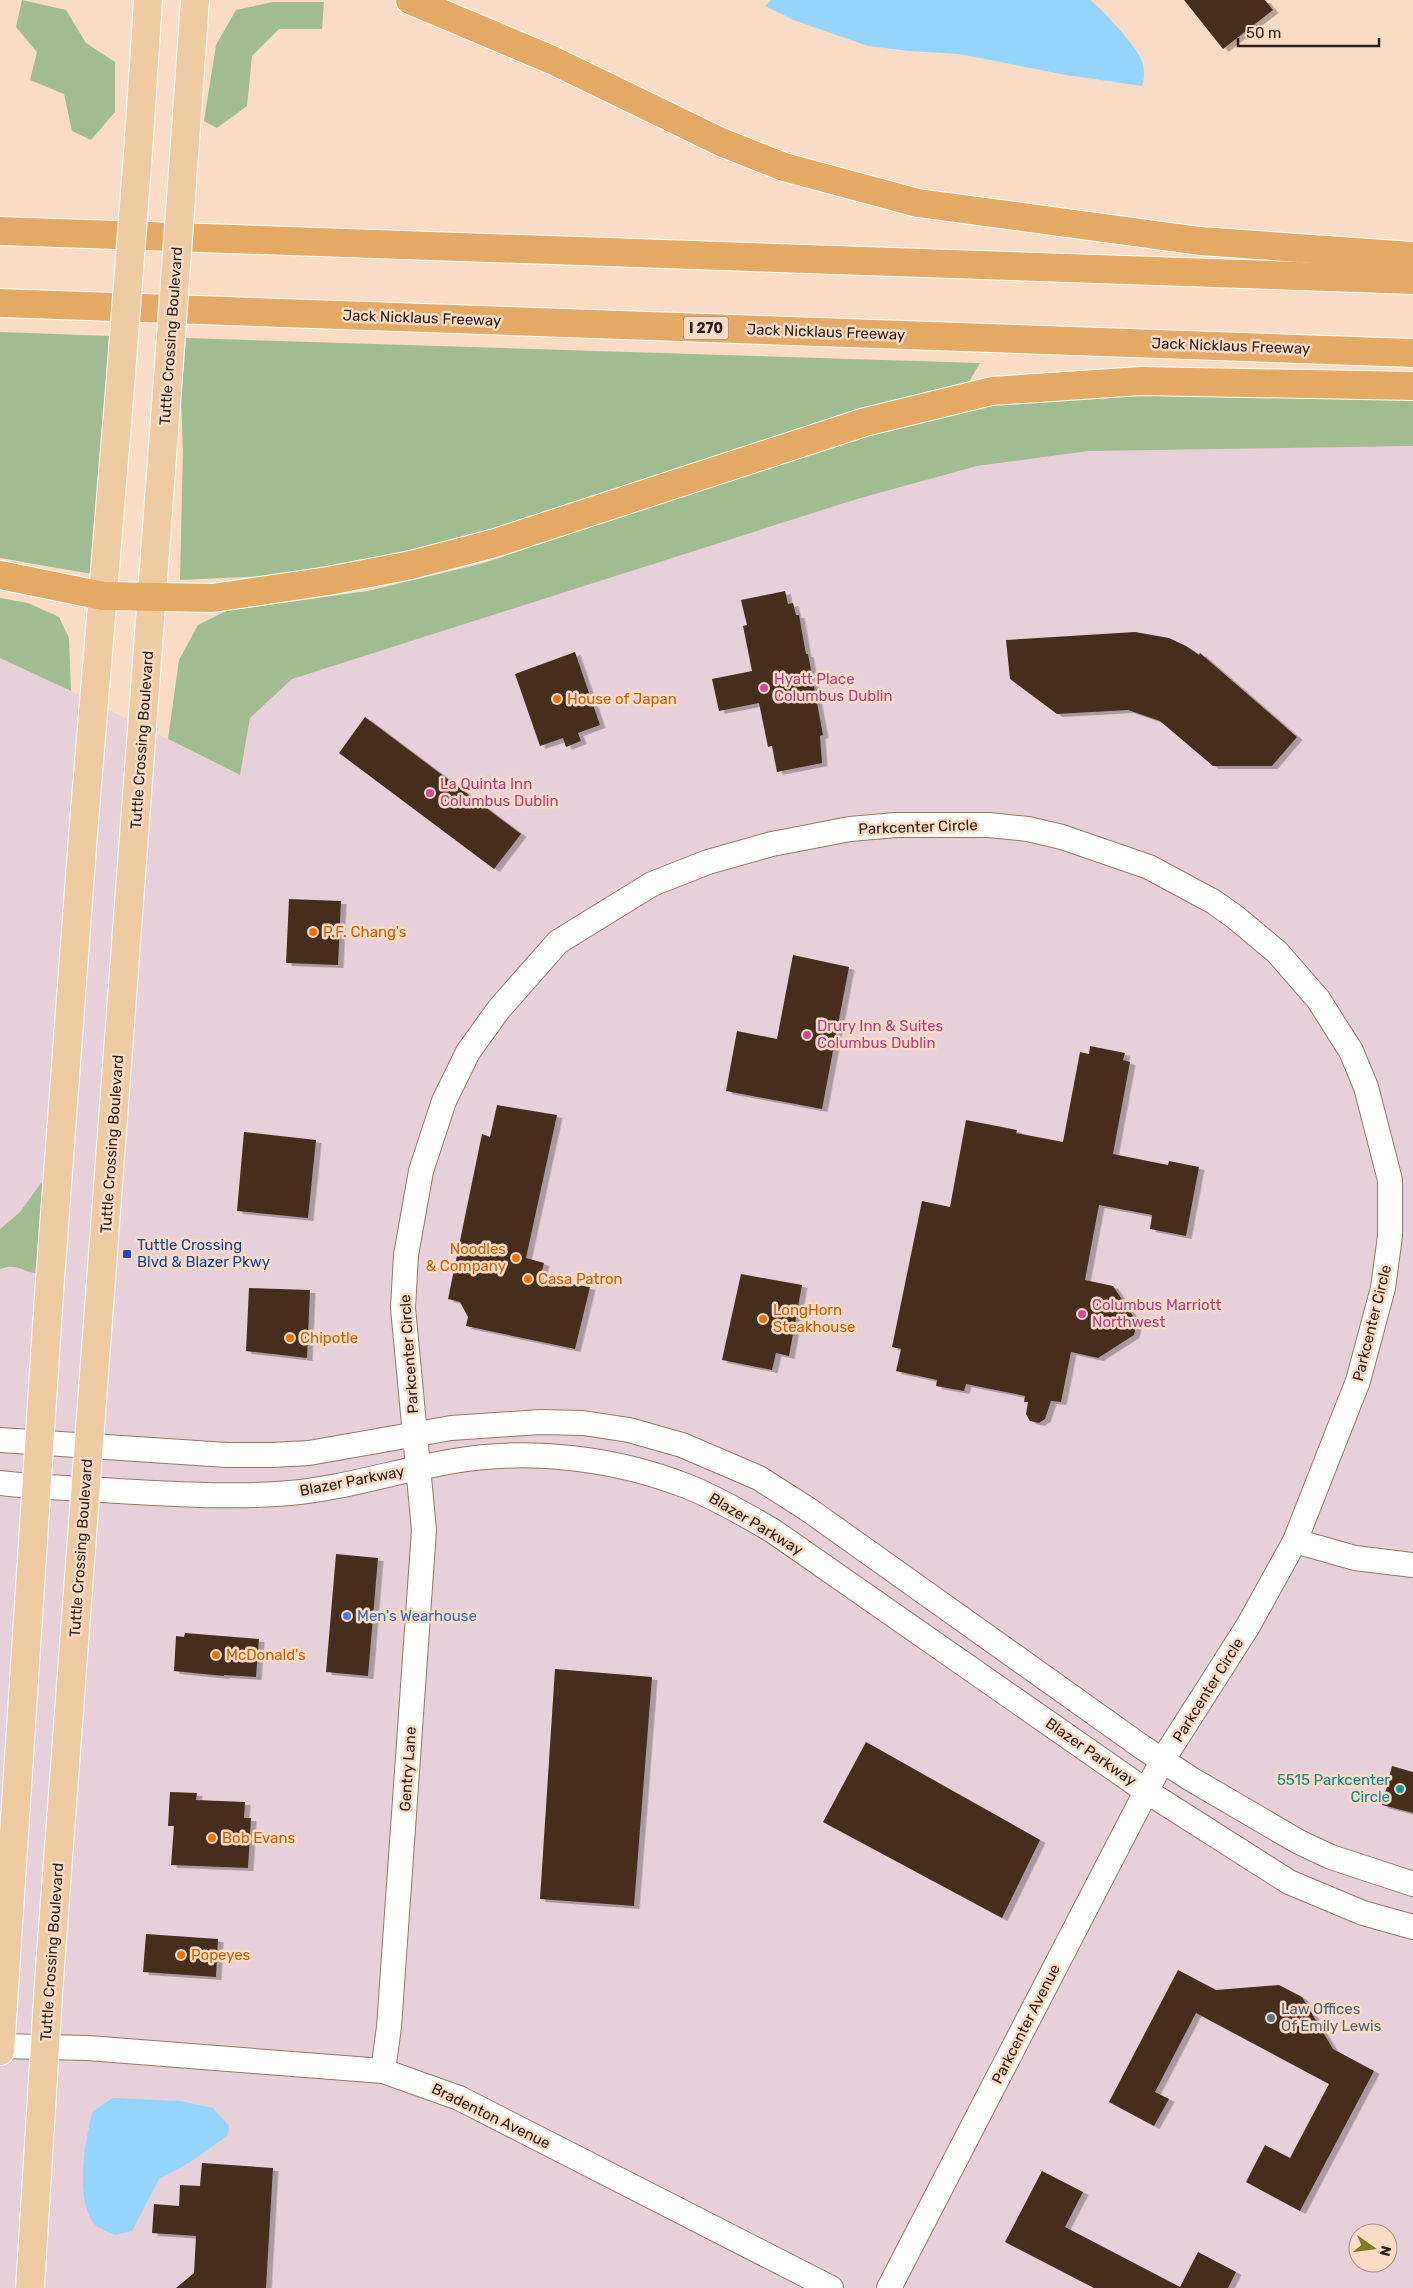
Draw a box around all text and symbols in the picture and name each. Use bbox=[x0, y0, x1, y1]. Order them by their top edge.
scale bar bbox=[1238, 15, 1379, 47]
text: 50 m bbox=[1246, 24, 1281, 42]
street label: Tuttle Crossing Boulevard bbox=[156, 246, 186, 426]
street label: Jack Nicklaus Freeway bbox=[342, 306, 502, 330]
road number: I 270 bbox=[684, 316, 728, 339]
street label: Jack Nicklaus Freeway bbox=[746, 320, 906, 344]
street label: Jack Nicklaus Freeway bbox=[1151, 334, 1311, 358]
street label: Tuttle Crossing Boulevard bbox=[127, 650, 157, 830]
place label: Hyatt Place Columbus Dublin bbox=[774, 670, 893, 705]
marker: Hyatt Place Columbus Dublin bbox=[758, 682, 770, 694]
place label: House of Japan bbox=[567, 690, 677, 708]
marker: House of Japan bbox=[551, 693, 563, 705]
place label: La Quinta Inn Columbus Dublin bbox=[440, 775, 559, 810]
marker: La Quinta Inn Columbus Dublin bbox=[424, 787, 436, 799]
street label: Parkcenter Circle bbox=[858, 816, 978, 838]
place label: P.F. Chang's bbox=[323, 923, 407, 941]
marker: P.F. Chang's bbox=[307, 926, 319, 938]
place label: Drury Inn & Suites Columbus Dublin bbox=[817, 1017, 944, 1052]
marker: Drury Inn & Suites Columbus Dublin bbox=[801, 1029, 813, 1041]
street label: Tuttle Crossing Boulevard bbox=[97, 1054, 127, 1234]
place label: Tuttle Crossing Blvd & Blazer Pkwy bbox=[137, 1236, 270, 1271]
place label: Noodles & Company bbox=[426, 1240, 506, 1275]
marker: Tuttle Crossing Blvd & Blazer Pkwy bbox=[121, 1248, 133, 1260]
marker: Noodles & Company bbox=[510, 1252, 522, 1264]
street label: Parkcenter Circle bbox=[1349, 1263, 1395, 1383]
place label: Casa Patron bbox=[538, 1270, 623, 1288]
marker: Casa Patron bbox=[522, 1273, 534, 1285]
street label: Parkcenter Circle bbox=[396, 1294, 422, 1414]
place label: Columbus Marriott Northwest bbox=[1092, 1296, 1222, 1331]
place label: LongHorn Steakhouse bbox=[773, 1301, 855, 1336]
marker: Columbus Marriott Northwest bbox=[1076, 1308, 1088, 1320]
marker: LongHorn Steakhouse bbox=[757, 1313, 769, 1325]
place label: Chipotle bbox=[300, 1329, 358, 1347]
marker: Chipotle bbox=[284, 1332, 296, 1344]
street label: Tuttle Crossing Boulevard bbox=[66, 1458, 96, 1638]
street label: Blazer Parkway bbox=[298, 1462, 406, 1500]
street label: Blazer Parkway bbox=[706, 1489, 806, 1559]
place label: Men's Wearhouse bbox=[357, 1607, 477, 1625]
marker: Men's Wearhouse bbox=[341, 1610, 353, 1622]
street label: Parkcenter Circle bbox=[1169, 1635, 1247, 1745]
place label: McDonald's bbox=[226, 1646, 306, 1664]
marker: McDonald's bbox=[210, 1649, 222, 1661]
street label: Blazer Parkway bbox=[1042, 1714, 1140, 1790]
street label: Gentry Lane bbox=[396, 1726, 420, 1812]
place label: 5515 Parkcenter Circle bbox=[1277, 1771, 1390, 1806]
marker: 5515 Parkcenter Circle bbox=[1394, 1783, 1406, 1795]
place label: Bob Evans bbox=[222, 1829, 295, 1847]
marker: Bob Evans bbox=[206, 1832, 218, 1844]
street label: Tuttle Crossing Boulevard bbox=[37, 1862, 67, 2042]
place label: Popeyes bbox=[191, 1946, 251, 1964]
marker: Popeyes bbox=[175, 1949, 187, 1961]
street label: Parkcenter Avenue bbox=[988, 1961, 1064, 2087]
place label: Law Offices Of Emily Lewis bbox=[1281, 2000, 1382, 2035]
marker: Law Offices Of Emily Lewis bbox=[1265, 2012, 1277, 2024]
street label: Bradenton Avenue bbox=[429, 2080, 553, 2152]
north arrow bbox=[1348, 2223, 1398, 2273]
text: N bbox=[1376, 2244, 1395, 2258]

